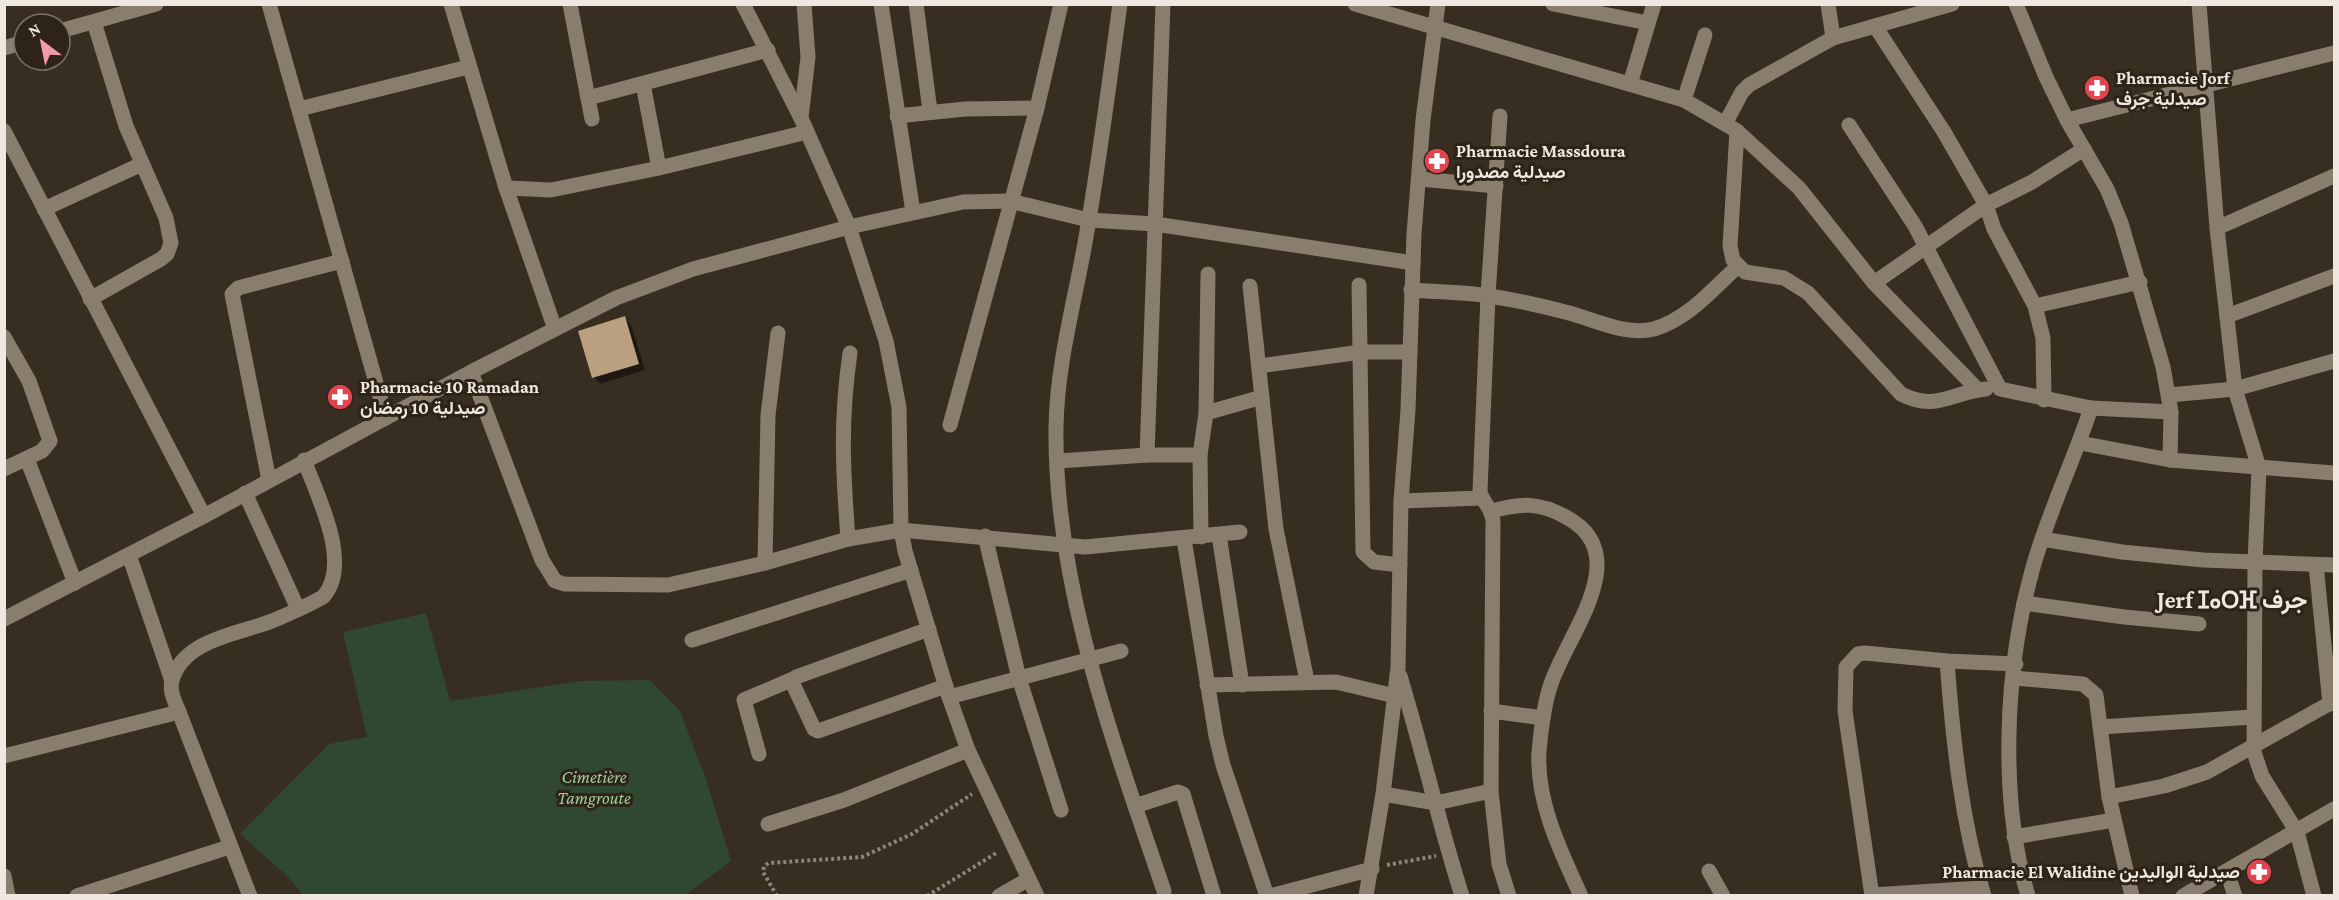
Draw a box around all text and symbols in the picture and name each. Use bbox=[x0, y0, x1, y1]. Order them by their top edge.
north arrow bbox=[12, 12, 72, 72]
text: N bbox=[25, 20, 44, 40]
place label: Pharmacie Jorf صيدلية جرف bbox=[2116, 68, 2231, 110]
pharmacy icon: Pharmacie Jorf صيدلية جرف bbox=[2082, 73, 2112, 103]
place label: Pharmacie Massdoura صيدلية مصدورا bbox=[1456, 141, 1626, 183]
pharmacy icon: Pharmacie Massdoura صيدلية مصدورا bbox=[1422, 146, 1452, 176]
place label: Pharmacie 10 Ramadan صيدلية 10 رمضان bbox=[360, 377, 540, 419]
pharmacy icon: Pharmacie 10 Ramadan صيدلية 10 رمضان bbox=[325, 382, 355, 412]
district label: Jerf ⵊⴰⵔⴼ جرف bbox=[2154, 586, 2307, 615]
park label: Cimetière Tamgroute bbox=[557, 767, 631, 808]
pharmacy icon: Pharmacie El Walidine صيدلية الواليدين bbox=[2244, 857, 2274, 887]
place label: Pharmacie El Walidine صيدلية الواليدين bbox=[1942, 862, 2240, 883]

